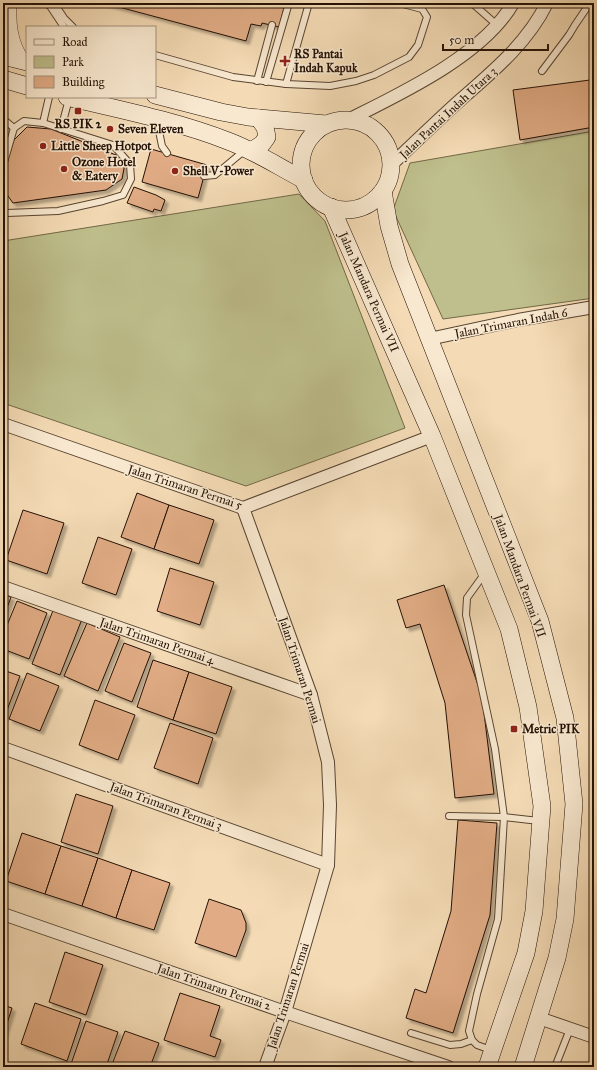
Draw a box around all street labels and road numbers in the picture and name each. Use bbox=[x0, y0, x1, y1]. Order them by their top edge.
street label: Jalan Pantai Indah Utara 3 bbox=[395, 64, 500, 164]
street label: Jalan Mandara Permai VII bbox=[334, 228, 402, 355]
street label: Jalan Trimaran Indah 6 bbox=[451, 305, 570, 342]
street label: Jalan Trimaran Permai 5 bbox=[124, 461, 244, 513]
street label: Jalan Mandara Permai VII bbox=[490, 511, 549, 640]
street label: Jalan Trimaran Permai bbox=[275, 613, 324, 726]
street label: Jalan Trimaran Permai 4 bbox=[96, 614, 216, 668]
street label: Jalan Trimaran Permai 3 bbox=[106, 778, 224, 834]
street label: Jalan Trimaran Permai bbox=[264, 940, 313, 1053]
street label: Jalan Trimaran Permai 2 bbox=[153, 960, 273, 1014]

